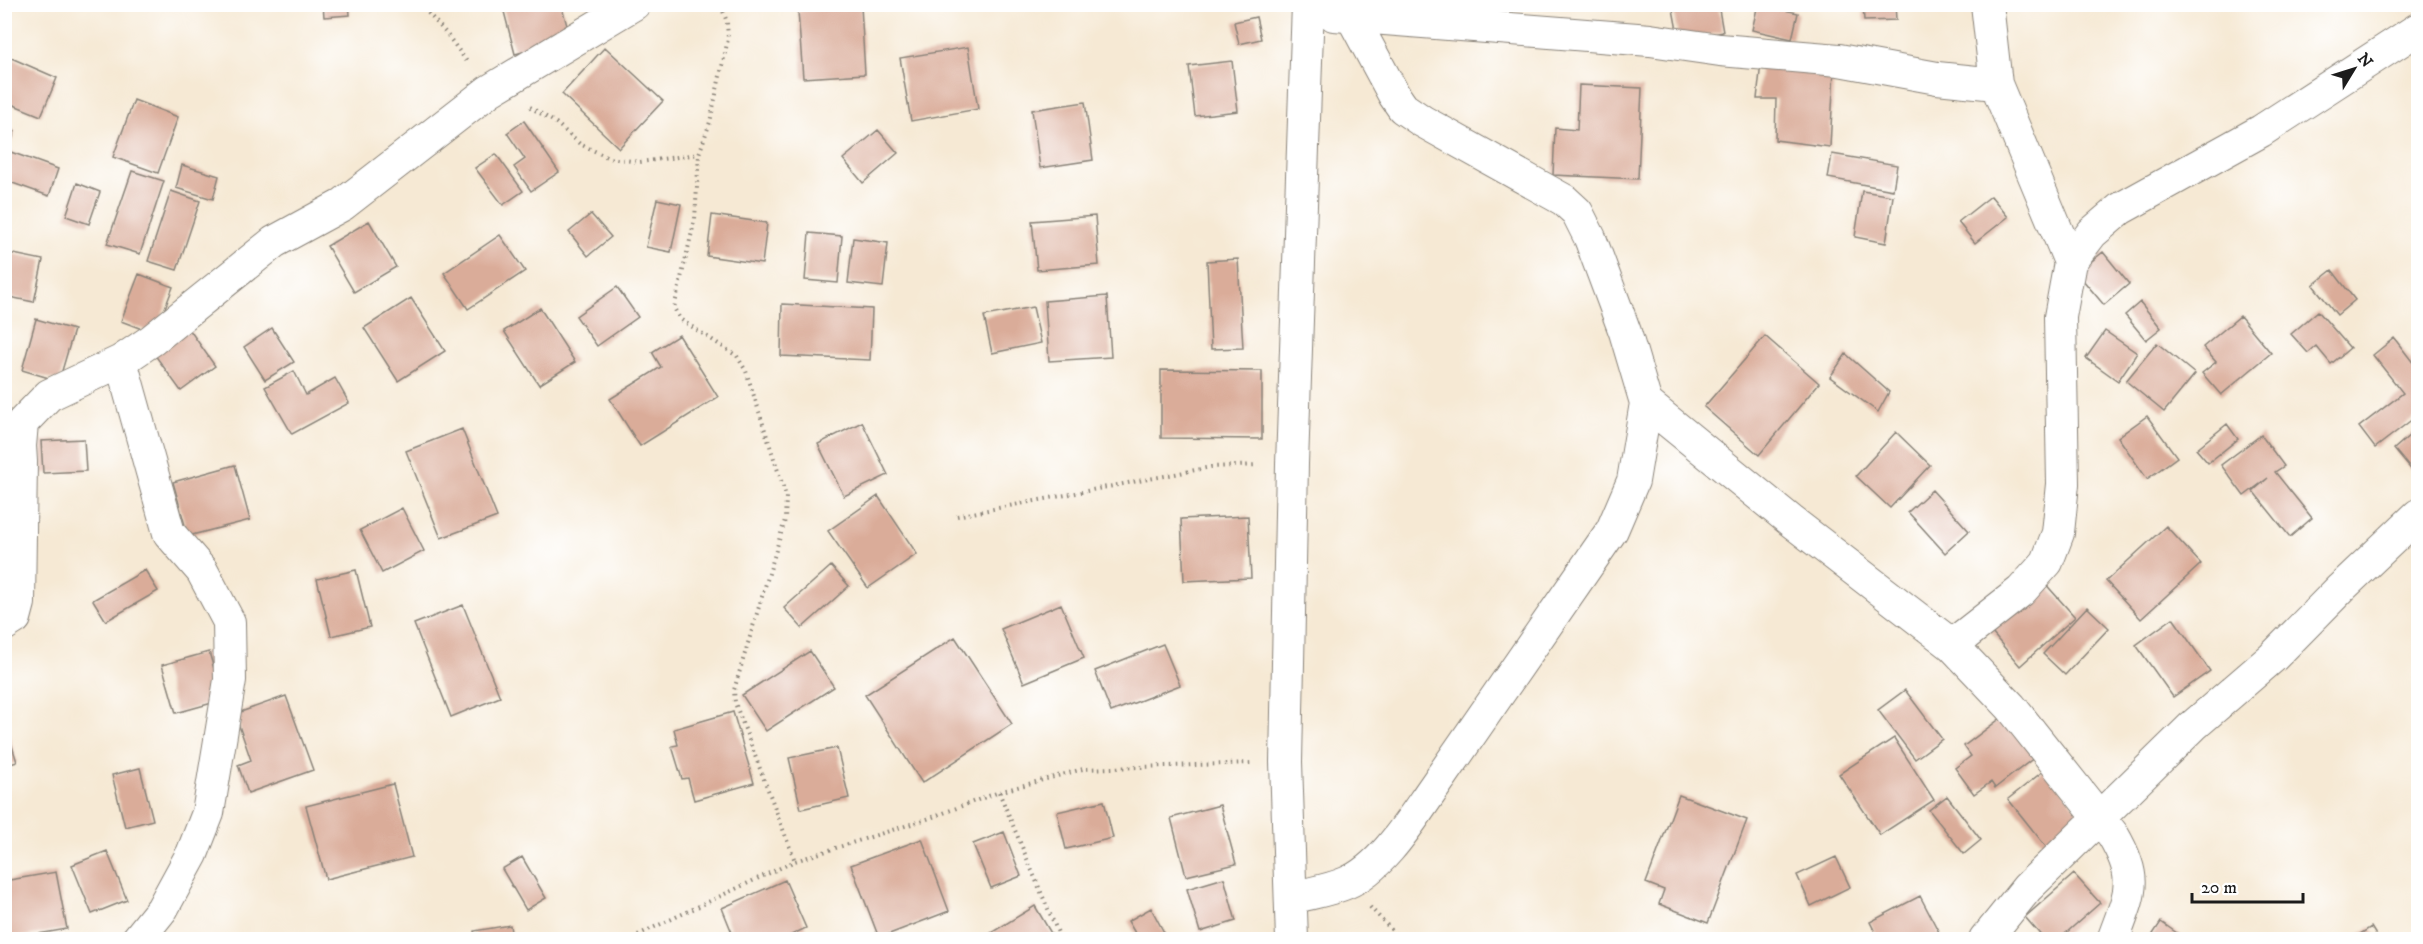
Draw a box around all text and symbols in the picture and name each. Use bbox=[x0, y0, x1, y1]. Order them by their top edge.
north arrow bbox=[2324, 39, 2384, 99]
text: N bbox=[2353, 49, 2377, 72]
scale bar bbox=[2192, 866, 2303, 904]
text: 20 m bbox=[2201, 877, 2237, 899]

